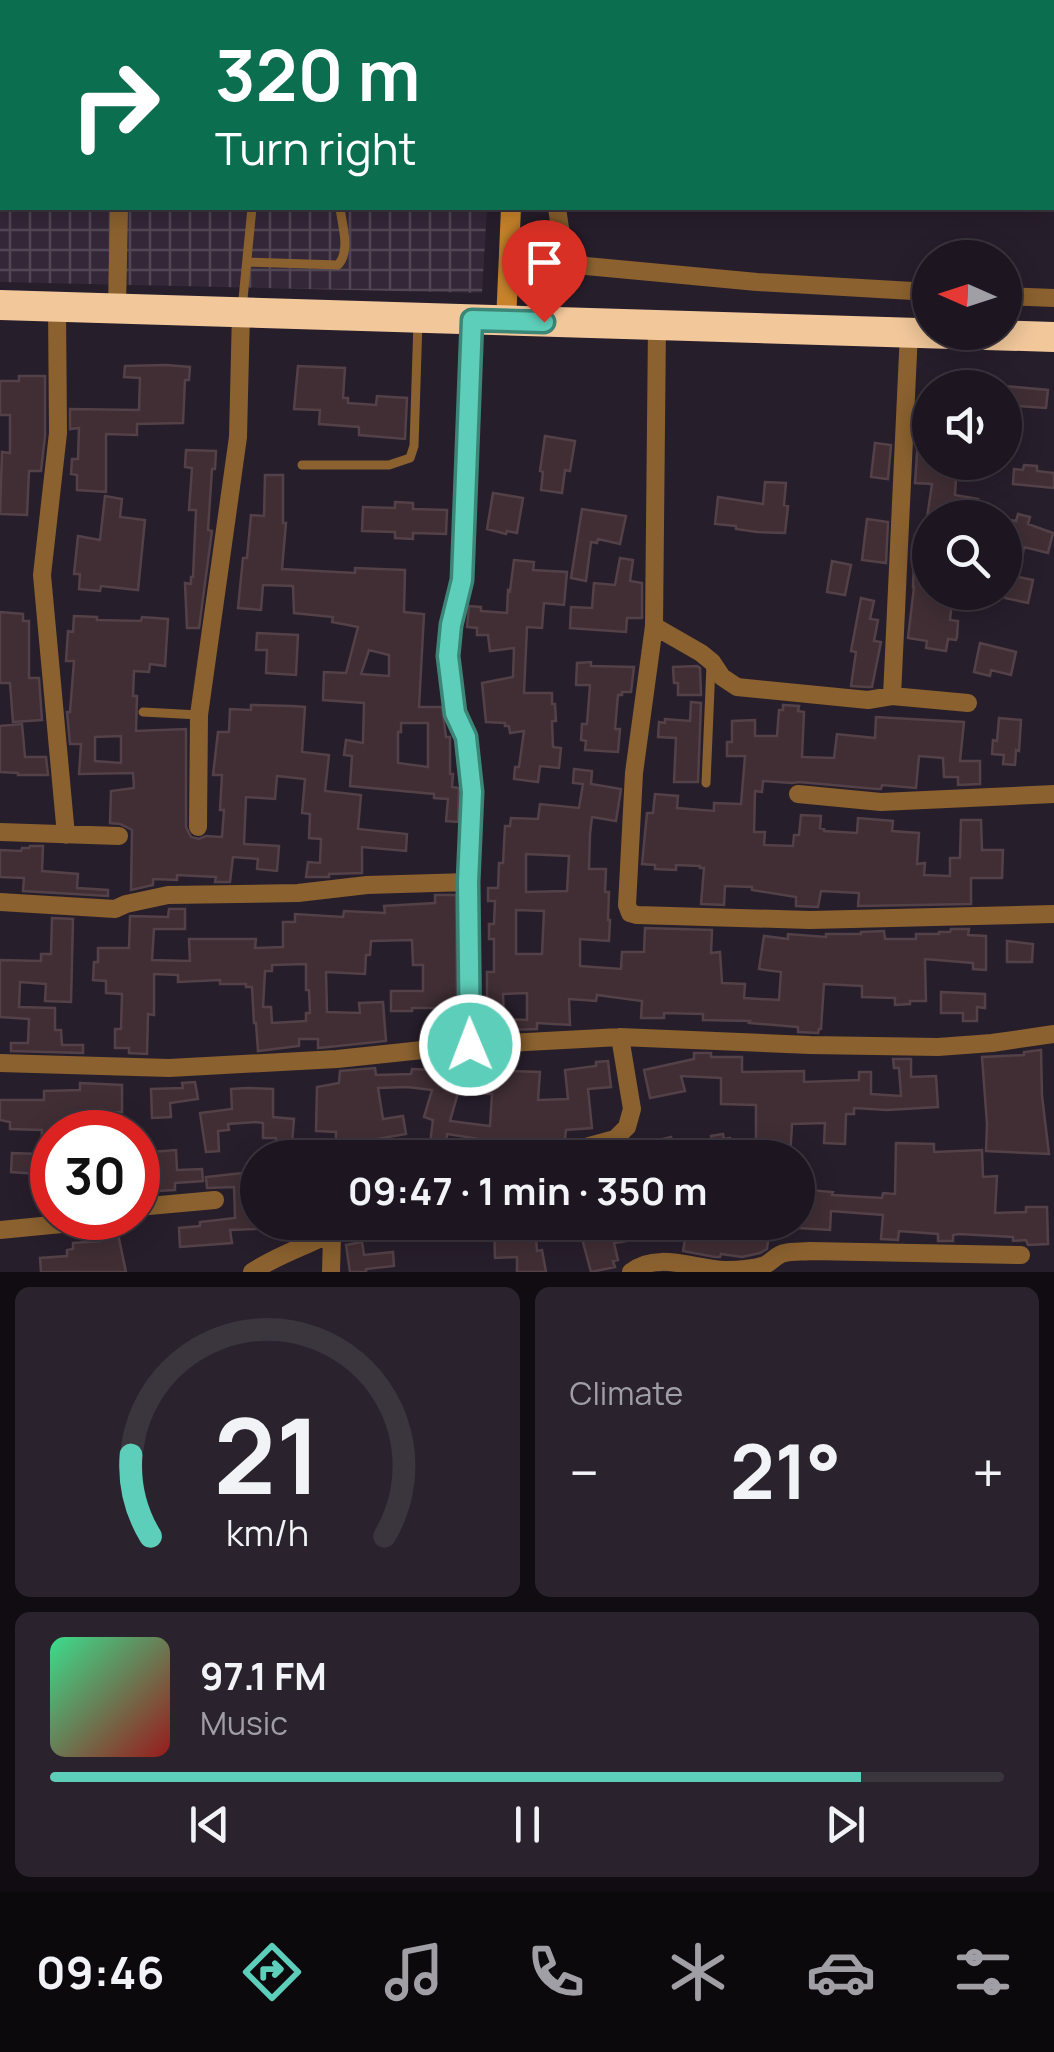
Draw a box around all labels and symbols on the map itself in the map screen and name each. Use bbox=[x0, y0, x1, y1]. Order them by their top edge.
pin bbox=[502, 220, 587, 323]
north arrow bbox=[912, 240, 1022, 350]
position arrow bbox=[418, 993, 522, 1097]
speed limit sign: 30 bbox=[30, 1110, 160, 1240]

